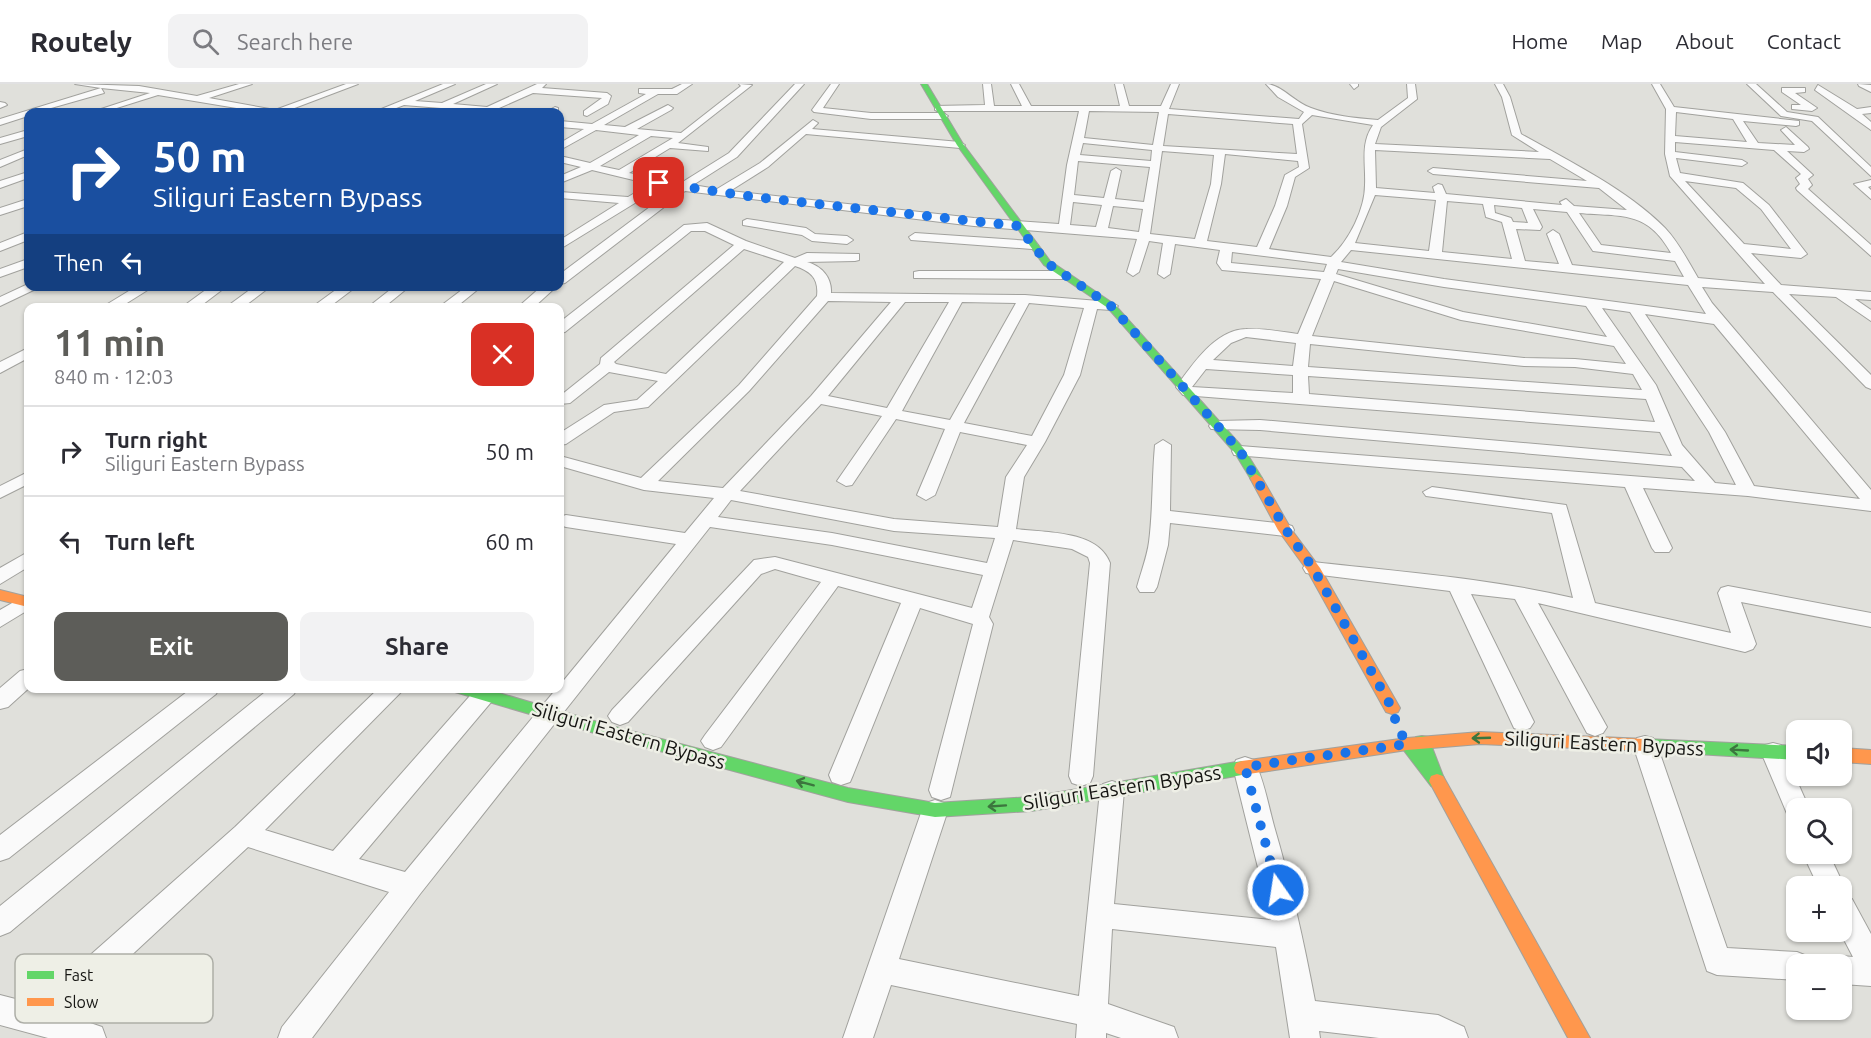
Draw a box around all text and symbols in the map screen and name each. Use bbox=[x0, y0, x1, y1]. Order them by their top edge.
search box bbox=[168, 14, 588, 68]
icon: search bbox=[189, 25, 222, 58]
text: Routely bbox=[30, 26, 132, 57]
text: Search here bbox=[237, 29, 353, 54]
text: Home bbox=[1511, 29, 1568, 53]
text: Map bbox=[1601, 29, 1642, 53]
text: About bbox=[1675, 29, 1734, 53]
text: Contact bbox=[1767, 29, 1841, 53]
icon: right bbox=[54, 132, 132, 210]
text: 50 m bbox=[153, 133, 247, 180]
pin bbox=[633, 157, 684, 208]
icon: arrive bbox=[642, 166, 675, 199]
text: Siliguri Eastern Bypass bbox=[153, 182, 423, 212]
icon: left bbox=[116, 246, 149, 279]
text: Then bbox=[54, 250, 104, 275]
text: 11 min bbox=[54, 322, 165, 363]
button: close bbox=[471, 323, 534, 386]
text: 840 m · 12:03 bbox=[54, 365, 174, 388]
text: Turn right bbox=[105, 427, 207, 452]
icon: right bbox=[54, 435, 87, 468]
text: 50 m bbox=[485, 439, 534, 464]
text: Siliguri Eastern Bypass bbox=[105, 452, 305, 475]
icon: left bbox=[54, 525, 87, 558]
text: Turn left bbox=[105, 529, 195, 554]
text: 60 m bbox=[485, 529, 534, 554]
button: Exit bbox=[54, 612, 288, 681]
button: Share bbox=[300, 612, 534, 681]
street label: Siliguri Eastern Bypass bbox=[530, 696, 728, 774]
map controls bbox=[1786, 720, 1852, 1020]
button: sound bbox=[1786, 720, 1852, 786]
street label: Siliguri Eastern Bypass bbox=[1504, 726, 1704, 760]
one-way arrow bbox=[1471, 733, 1491, 744]
one-way arrow bbox=[1729, 744, 1749, 755]
street label: Siliguri Eastern Bypass bbox=[1022, 760, 1222, 814]
one-way arrow bbox=[796, 777, 815, 788]
button: search bbox=[1786, 798, 1852, 864]
one-way arrow bbox=[988, 801, 1008, 812]
position arrow bbox=[1246, 858, 1310, 922]
button: + bbox=[1786, 876, 1852, 942]
legend bbox=[15, 954, 213, 1023]
button: − bbox=[1786, 954, 1852, 1020]
text: Fast bbox=[64, 966, 94, 984]
text: Slow bbox=[64, 993, 99, 1011]

